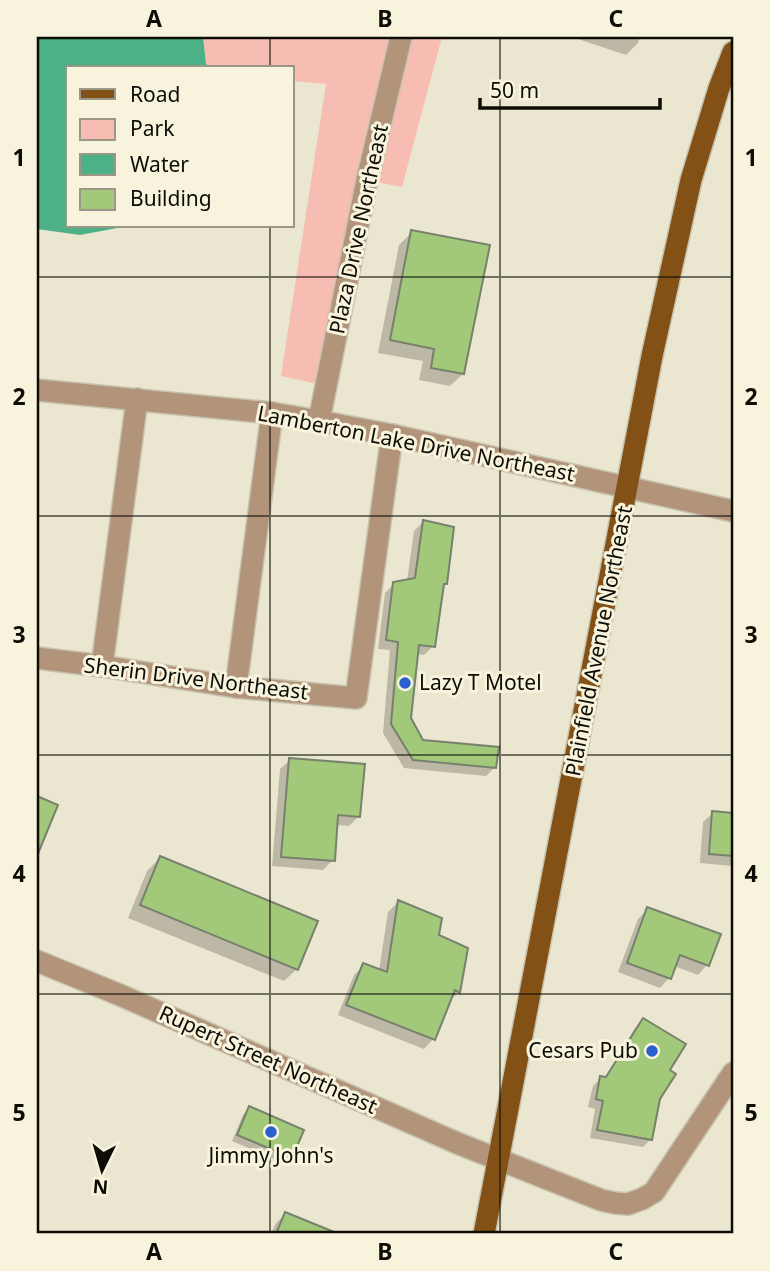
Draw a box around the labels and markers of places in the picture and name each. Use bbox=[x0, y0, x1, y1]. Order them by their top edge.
place label: Lazy T Motel bbox=[419, 668, 542, 696]
marker: Lazy T Motel bbox=[397, 675, 413, 691]
place label: Cesars Pub bbox=[528, 1036, 638, 1064]
marker: Cesars Pub bbox=[644, 1043, 660, 1059]
marker: Jimmy John's bbox=[263, 1124, 279, 1140]
place label: Jimmy John's bbox=[207, 1141, 333, 1169]

